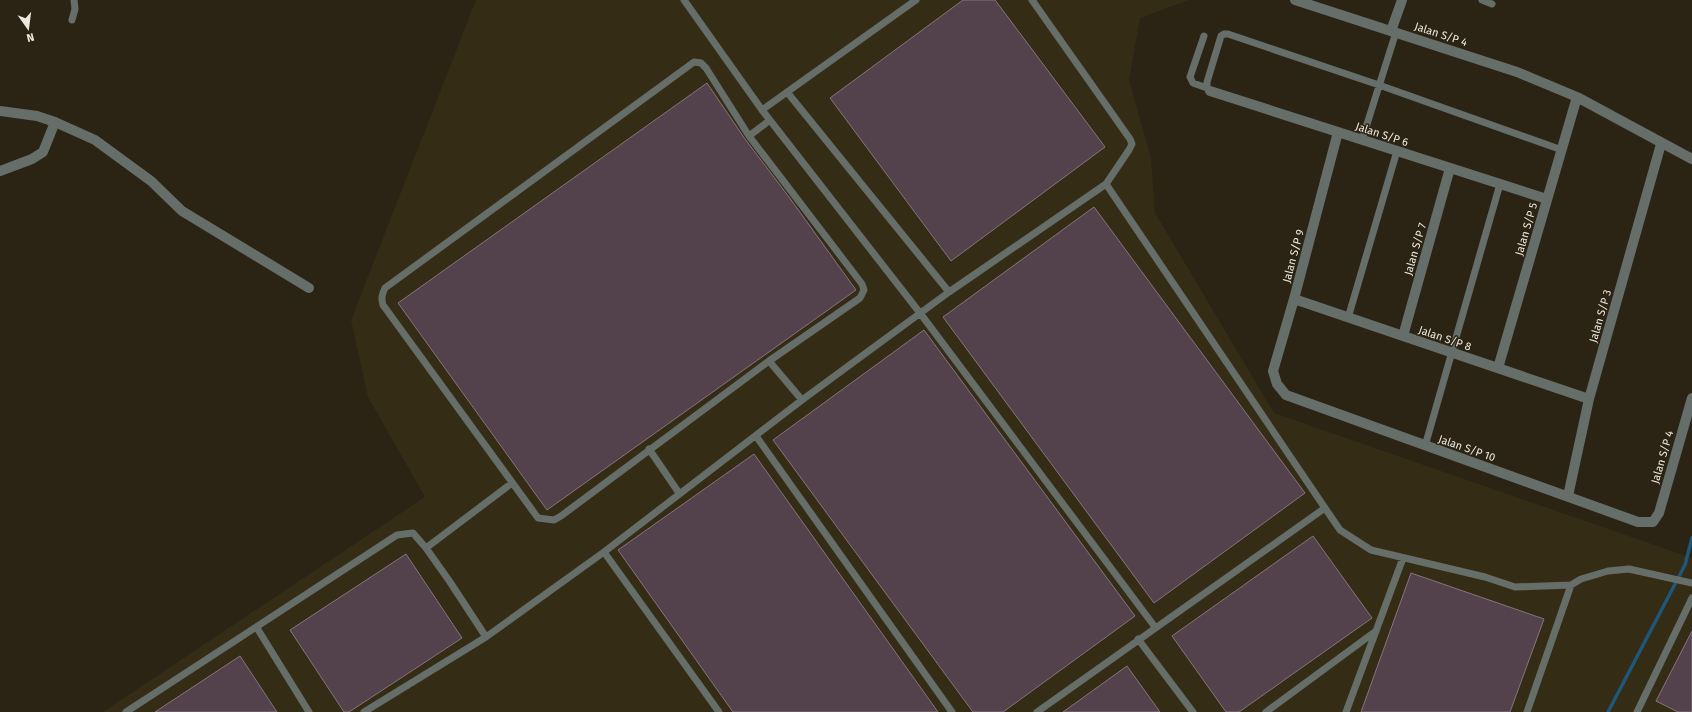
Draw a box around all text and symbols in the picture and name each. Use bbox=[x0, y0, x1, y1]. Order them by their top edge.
north arrow bbox=[8, 8, 48, 48]
street label: Jalan S/P 4 bbox=[1413, 20, 1469, 49]
text: N bbox=[25, 30, 35, 44]
street label: Jalan S/P 6 bbox=[1354, 120, 1410, 149]
street label: Jalan S/P 5 bbox=[1513, 201, 1540, 257]
street label: Jalan S/P 7 bbox=[1402, 221, 1429, 277]
street label: Jalan S/P 9 bbox=[1280, 228, 1307, 284]
street label: Jalan S/P 3 bbox=[1587, 288, 1614, 344]
street label: Jalan S/P 8 bbox=[1417, 323, 1473, 354]
street label: Jalan S/P 4 bbox=[1649, 429, 1676, 485]
street label: Jalan S/P 10 bbox=[1437, 433, 1497, 464]

